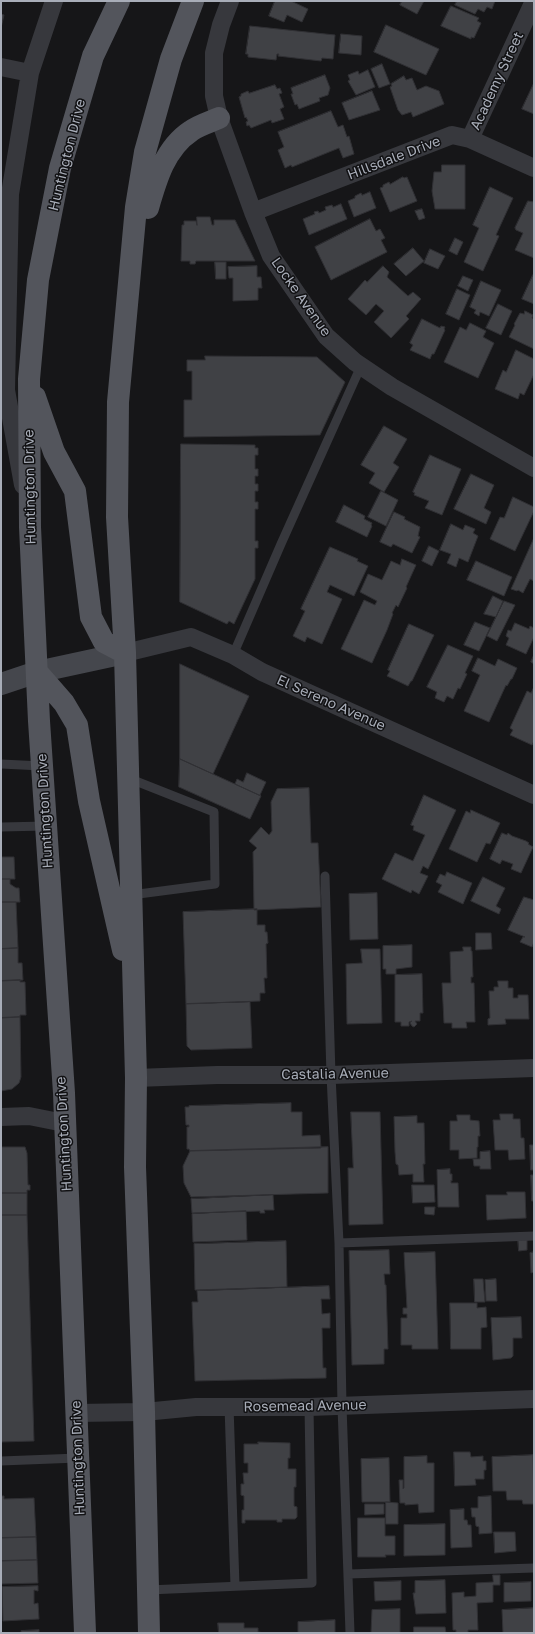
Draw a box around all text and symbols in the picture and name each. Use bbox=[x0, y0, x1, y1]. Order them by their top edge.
street label: Academy Street bbox=[467, 29, 527, 133]
street label: Huntington Drive bbox=[45, 97, 89, 213]
street label: Hillsdale Drive bbox=[345, 133, 443, 183]
street label: Locke Avenue bbox=[268, 254, 334, 340]
street label: Huntington Drive bbox=[21, 429, 39, 545]
street label: El Sereno Avenue bbox=[274, 672, 388, 734]
street label: Huntington Drive bbox=[34, 753, 56, 869]
street label: Castalia Avenue bbox=[281, 1065, 389, 1083]
street label: Huntington Drive bbox=[53, 1076, 75, 1192]
street label: Rosemead Avenue bbox=[243, 1397, 367, 1415]
street label: Huntington Drive bbox=[68, 1400, 88, 1516]

